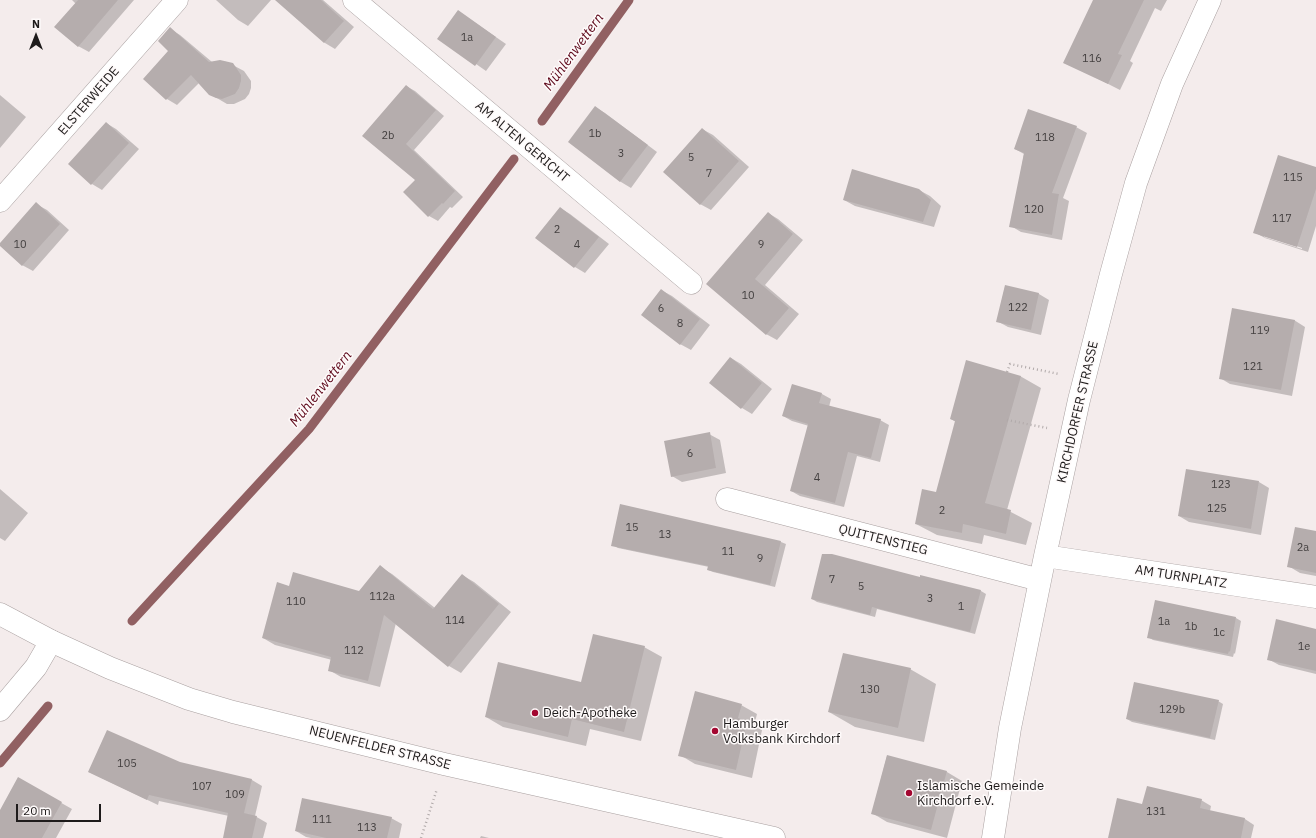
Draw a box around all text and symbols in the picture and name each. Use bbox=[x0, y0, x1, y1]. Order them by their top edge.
water label: Mühlenwettern bbox=[540, 10, 608, 94]
north arrow bbox=[16, 16, 56, 56]
text: N bbox=[32, 17, 40, 31]
house number: 1a bbox=[461, 31, 473, 45]
house number: 116 bbox=[1082, 52, 1102, 66]
street label: ELSTERWEIDE bbox=[55, 64, 123, 138]
street label: AM ALTEN GERICHT bbox=[472, 98, 572, 186]
house number: 1b bbox=[589, 127, 601, 141]
house number: 2b bbox=[382, 129, 394, 143]
house number: 118 bbox=[1035, 131, 1055, 145]
house number: 3 bbox=[618, 147, 624, 161]
house number: 5 bbox=[688, 151, 694, 165]
house number: 7 bbox=[706, 167, 712, 181]
house number: 115 bbox=[1283, 171, 1303, 185]
house number: 120 bbox=[1024, 203, 1044, 217]
house number: 117 bbox=[1272, 212, 1292, 226]
house number: 2 bbox=[554, 223, 560, 237]
house number: 10 bbox=[13, 238, 27, 252]
house number: 4 bbox=[574, 238, 580, 252]
house number: 9 bbox=[758, 238, 764, 252]
house number: 10 bbox=[741, 289, 755, 303]
house number: 122 bbox=[1008, 301, 1028, 315]
house number: 6 bbox=[658, 302, 664, 316]
house number: 8 bbox=[677, 317, 683, 331]
house number: 119 bbox=[1250, 324, 1270, 338]
street label: KIRCHDORFER STRASSE bbox=[1054, 339, 1102, 485]
water label: Mühlenwettern bbox=[286, 348, 356, 430]
house number: 121 bbox=[1243, 360, 1263, 374]
house number: 6 bbox=[687, 447, 693, 461]
house number: 4 bbox=[814, 471, 820, 485]
house number: 123 bbox=[1211, 478, 1231, 492]
house number: 125 bbox=[1207, 502, 1227, 516]
house number: 2 bbox=[939, 504, 945, 518]
house number: 15 bbox=[625, 521, 639, 535]
street label: QUITTENSTIEG bbox=[837, 521, 929, 559]
house number: 13 bbox=[658, 528, 672, 542]
house number: 2a bbox=[1297, 541, 1309, 555]
house number: 11 bbox=[721, 545, 735, 559]
house number: 9 bbox=[757, 552, 763, 566]
street label: AM TURNPLATZ bbox=[1134, 562, 1228, 592]
house number: 7 bbox=[829, 573, 835, 587]
house number: 5 bbox=[858, 580, 864, 594]
house number: 112a bbox=[369, 590, 395, 604]
house number: 3 bbox=[927, 592, 933, 606]
house number: 110 bbox=[286, 595, 306, 609]
house number: 1 bbox=[958, 600, 964, 614]
house number: 114 bbox=[445, 614, 465, 628]
house number: 1a bbox=[1158, 615, 1170, 629]
house number: 1b bbox=[1185, 620, 1197, 634]
house number: 1c bbox=[1213, 626, 1225, 640]
house number: 1e bbox=[1298, 640, 1310, 654]
house number: 112 bbox=[344, 644, 364, 658]
house number: 130 bbox=[860, 683, 880, 697]
house number: 129b bbox=[1159, 703, 1185, 717]
place label: Deich-Apotheke bbox=[543, 705, 637, 721]
marker: Deich-Apotheke bbox=[530, 708, 540, 718]
place label: Hamburger Volksbank Kirchdorf bbox=[723, 716, 840, 747]
street label: NEUENFELDER STRASSE bbox=[308, 723, 452, 773]
marker: Hamburger Volksbank Kirchdorf bbox=[710, 726, 720, 736]
house number: 105 bbox=[117, 757, 137, 771]
place label: Islamische Gemeinde Kirchdorf e.V. bbox=[917, 778, 1044, 809]
house number: 107 bbox=[192, 780, 212, 794]
house number: 109 bbox=[225, 788, 245, 802]
marker: Islamische Gemeinde Kirchdorf e.V. bbox=[904, 788, 914, 798]
scale bar bbox=[18, 796, 103, 822]
text: 20 m bbox=[23, 803, 51, 818]
house number: 131 bbox=[1146, 805, 1166, 819]
house number: 111 bbox=[312, 813, 332, 827]
house number: 113 bbox=[357, 821, 377, 835]

